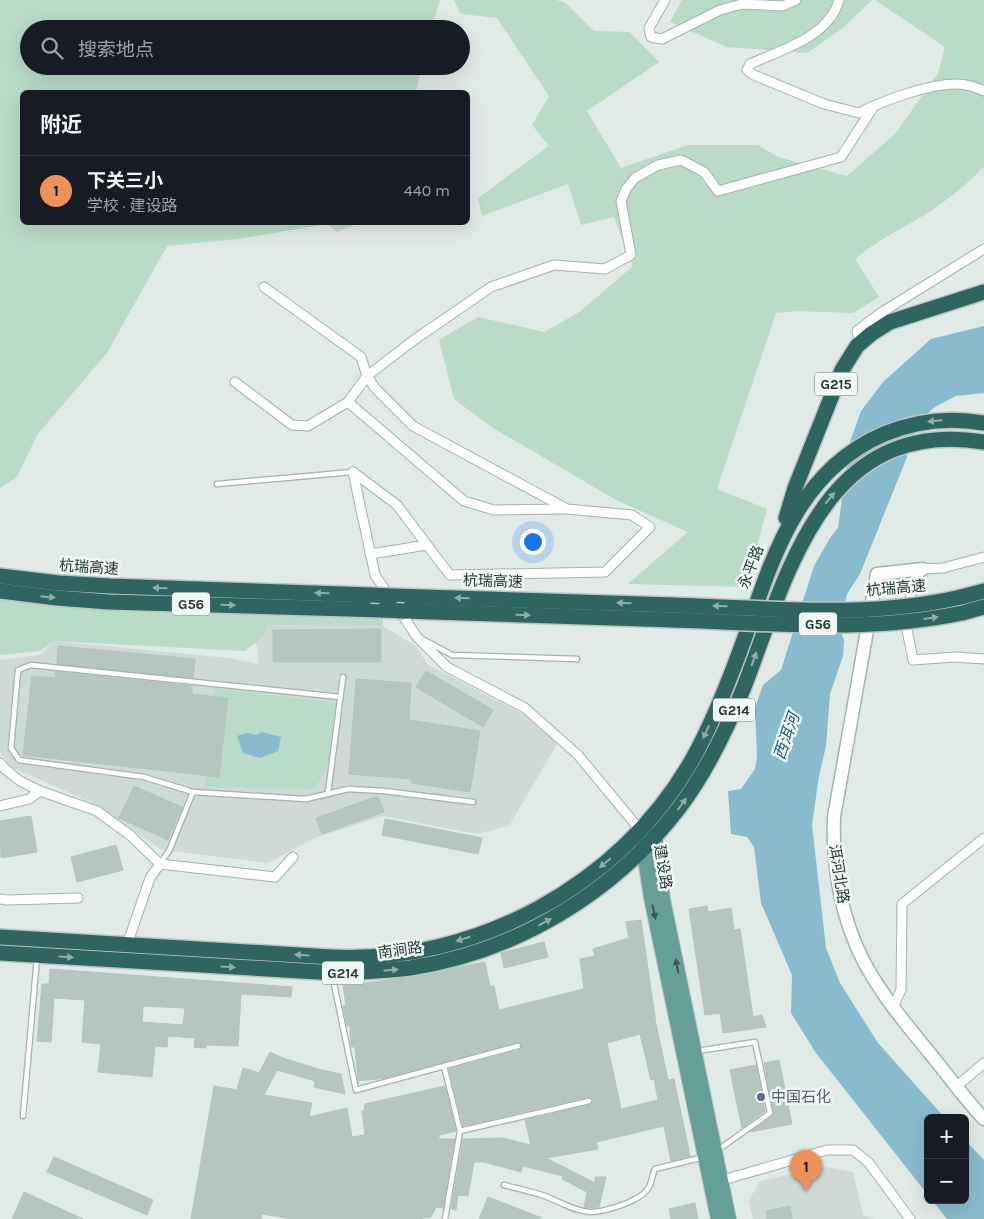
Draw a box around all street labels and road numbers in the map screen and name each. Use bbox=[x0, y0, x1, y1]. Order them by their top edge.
road number: G215 bbox=[815, 372, 857, 396]
street label: 永平路 bbox=[735, 543, 767, 591]
street label: 杭瑞高速 bbox=[58, 556, 120, 578]
street label: 杭瑞高速 bbox=[463, 571, 523, 591]
street label: 杭瑞高速 bbox=[865, 576, 927, 600]
road number: G56 bbox=[172, 592, 210, 616]
road number: G56 bbox=[799, 612, 837, 636]
road number: G214 bbox=[713, 698, 755, 722]
street label: 建设路 bbox=[651, 843, 675, 891]
street label: 洱河北路 bbox=[825, 843, 853, 905]
street label: 南涧路 bbox=[376, 938, 424, 962]
road number: G214 bbox=[322, 961, 364, 984]

